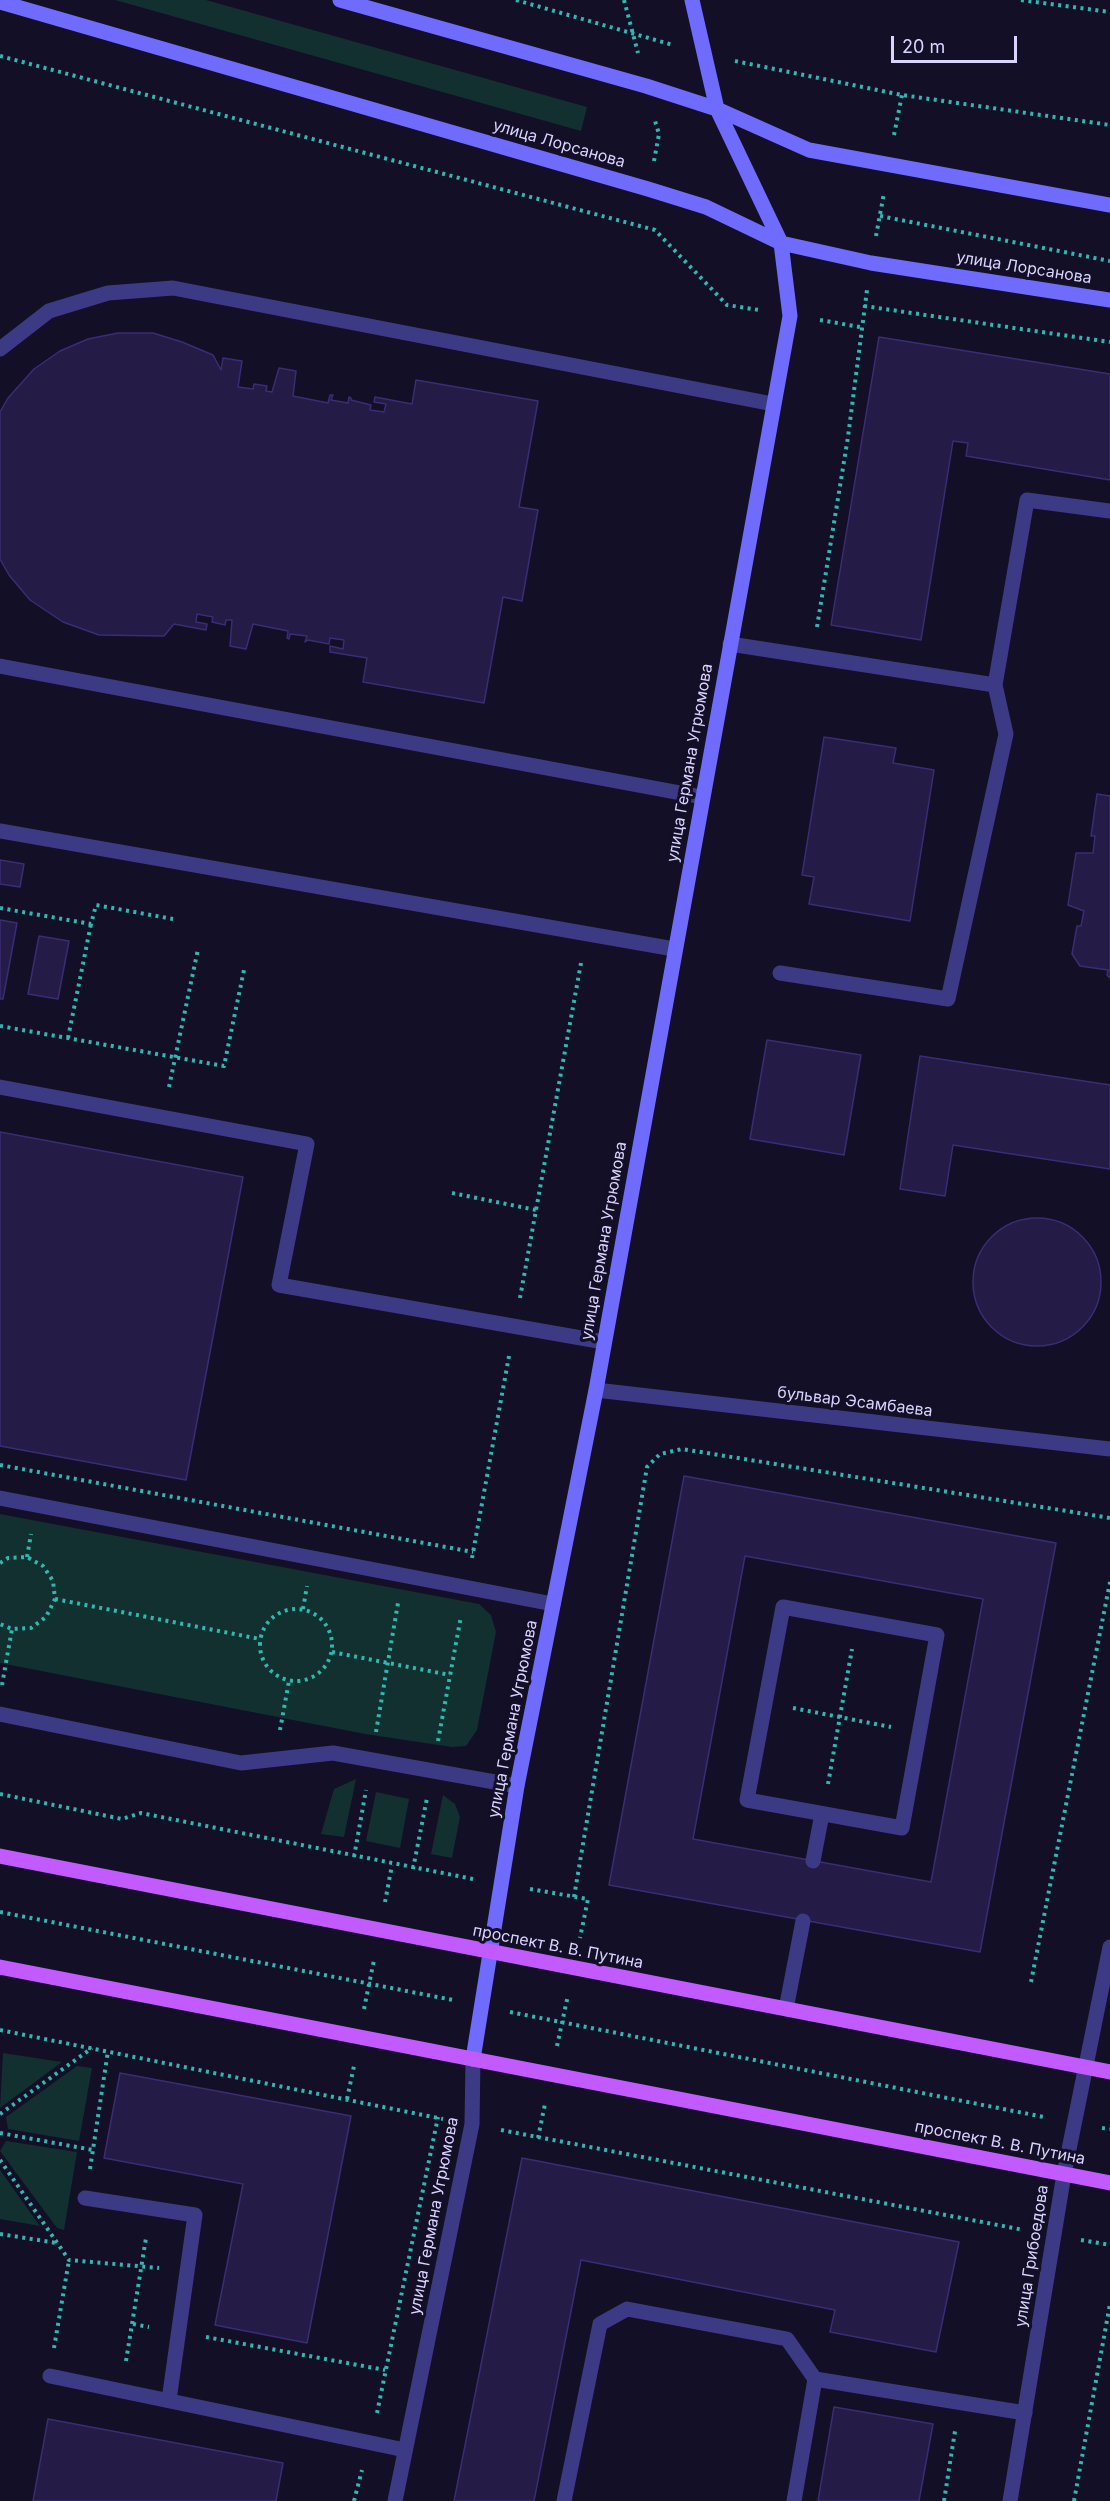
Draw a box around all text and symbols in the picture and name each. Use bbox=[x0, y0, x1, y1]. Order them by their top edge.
scale bar bbox=[894, 24, 1020, 62]
text: 20 m bbox=[902, 36, 945, 57]
street label: улица Лорсанова bbox=[491, 116, 627, 172]
street label: улица Лорсанова bbox=[955, 248, 1093, 288]
street label: улица Германа Угрюмова bbox=[663, 662, 717, 864]
street label: улица Германа Угрюмова bbox=[577, 1140, 631, 1342]
street label: бульвар Эсамбаева bbox=[776, 1383, 934, 1421]
street label: улица Германа Угрюмова bbox=[484, 1618, 542, 1820]
street label: проспект В. В. Путина bbox=[471, 1921, 645, 1973]
street label: улица Германа Угрюмова bbox=[405, 2115, 463, 2317]
street label: проспект В. В. Путина bbox=[913, 2117, 1087, 2169]
street label: улица Грибоедова bbox=[1011, 2184, 1053, 2328]

